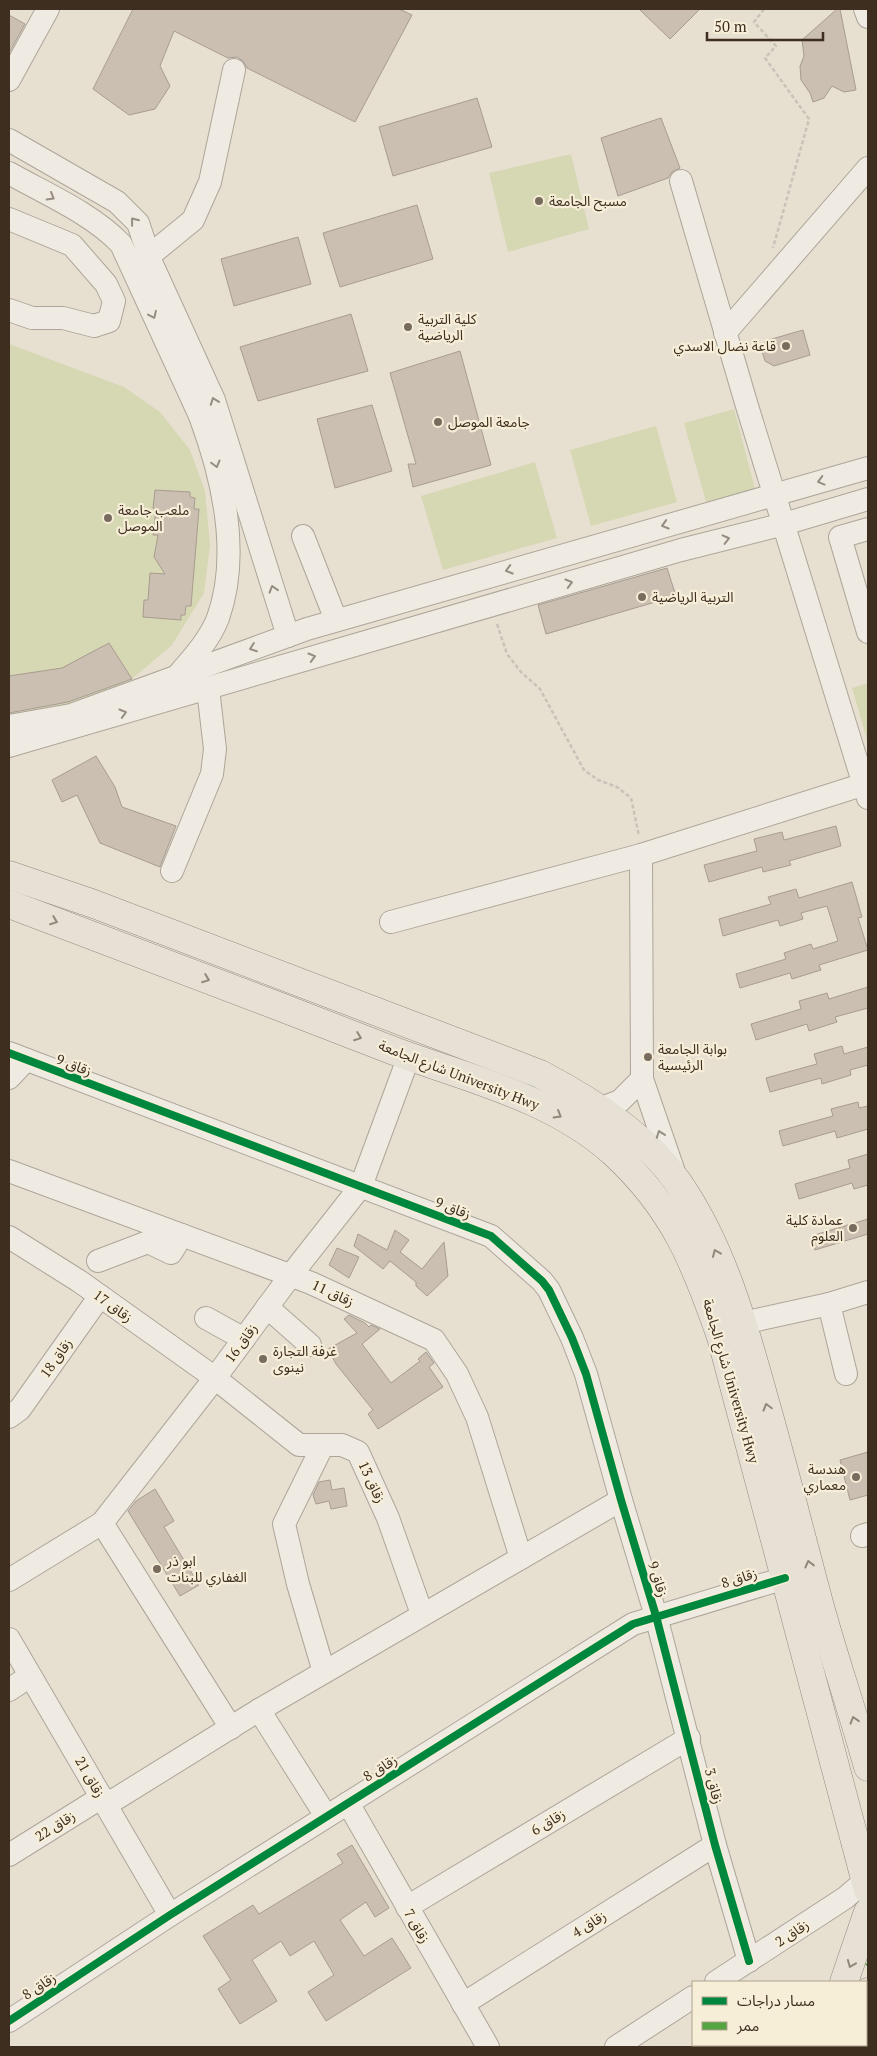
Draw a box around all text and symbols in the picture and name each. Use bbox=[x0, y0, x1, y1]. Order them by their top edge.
scale bar bbox=[707, 10, 823, 42]
text: 50 m bbox=[714, 16, 747, 36]
one-way arrow bbox=[46, 191, 55, 201]
place label: مسبح الجامعة bbox=[549, 191, 627, 212]
marker: مسبح الجامعة bbox=[533, 195, 545, 207]
one-way arrow bbox=[131, 217, 140, 227]
place label: كلية التربية الرياضية bbox=[418, 309, 477, 344]
one-way arrow bbox=[147, 310, 157, 319]
marker: كلية التربية الرياضية bbox=[402, 321, 414, 333]
place label: قاعة نضال الاسدي bbox=[674, 336, 776, 357]
marker: قاعة نضال الاسدي bbox=[780, 340, 792, 352]
one-way arrow bbox=[210, 397, 220, 406]
place label: جامعة الموصل bbox=[448, 412, 530, 431]
marker: جامعة الموصل bbox=[432, 416, 444, 428]
one-way arrow bbox=[210, 460, 220, 468]
one-way arrow bbox=[817, 475, 826, 486]
place label: ملعب جامعة الموصل bbox=[118, 500, 189, 535]
marker: ملعب جامعة الموصل bbox=[102, 512, 114, 524]
one-way arrow bbox=[661, 520, 669, 530]
one-way arrow bbox=[721, 534, 730, 545]
one-way arrow bbox=[505, 564, 513, 574]
one-way arrow bbox=[565, 578, 574, 589]
one-way arrow bbox=[269, 585, 279, 594]
place label: التربية الرياضية bbox=[652, 587, 734, 606]
marker: التربية الرياضية bbox=[636, 591, 648, 603]
one-way arrow bbox=[249, 642, 258, 652]
one-way arrow bbox=[308, 653, 316, 663]
one-way arrow bbox=[118, 709, 127, 719]
one-way arrow bbox=[50, 915, 58, 925]
one-way arrow bbox=[201, 973, 210, 983]
one-way arrow bbox=[353, 1031, 362, 1041]
street label: شارع الجامعة University Hwy bbox=[375, 1035, 543, 1116]
place label: بوابة الجامعة الرئيسية bbox=[658, 1039, 727, 1074]
street label: زقاق 9 bbox=[54, 1049, 95, 1080]
marker: بوابة الجامعة الرئيسية bbox=[642, 1051, 654, 1063]
one-way arrow bbox=[553, 1108, 562, 1118]
one-way arrow bbox=[656, 1131, 666, 1139]
street label: زقاق 9 bbox=[433, 1192, 474, 1223]
place label: عمادة كلية العلوم bbox=[786, 1210, 843, 1247]
marker: عمادة كلية العلوم bbox=[847, 1222, 859, 1234]
one-way arrow bbox=[712, 1249, 722, 1258]
street label: زقاق 11 bbox=[309, 1275, 357, 1311]
street label: زقاق 17 bbox=[90, 1285, 137, 1326]
street label: شارع الجامعة University Hwy bbox=[697, 1296, 764, 1467]
street label: زقاق 16 bbox=[220, 1319, 261, 1366]
street label: زقاق 18 bbox=[35, 1334, 76, 1381]
place label: غرفة التجارة نينوى bbox=[273, 1341, 337, 1376]
marker: غرفة التجارة نينوى bbox=[257, 1353, 269, 1365]
one-way arrow bbox=[762, 1403, 773, 1412]
street label: زقاق 13 bbox=[354, 1458, 390, 1506]
place label: هندسة معماري bbox=[803, 1459, 846, 1496]
marker: هندسة معماري bbox=[850, 1471, 862, 1483]
place label: ابو ذر الغفاري للبنات bbox=[166, 1551, 247, 1588]
street label: زقاق 9 bbox=[644, 1558, 673, 1599]
one-way arrow bbox=[804, 1560, 815, 1569]
marker: ابو ذر الغفاري للبنات bbox=[151, 1563, 163, 1575]
street label: زقاق 8 bbox=[718, 1563, 759, 1592]
one-way arrow bbox=[850, 1717, 860, 1725]
street label: زقاق 8 bbox=[359, 1750, 400, 1785]
street label: زقاق 21 bbox=[71, 1753, 110, 1801]
street label: زقاق 3 bbox=[701, 1766, 728, 1806]
street label: زقاق 6 bbox=[527, 1804, 568, 1839]
street label: زقاق 22 bbox=[31, 1806, 79, 1845]
street label: زقاق 7 bbox=[400, 1905, 435, 1946]
street label: زقاق 4 bbox=[568, 1906, 609, 1941]
street label: زقاق 2 bbox=[771, 1915, 812, 1951]
one-way arrow bbox=[847, 1959, 857, 1968]
street label: زقاق 8 bbox=[18, 1968, 59, 2004]
legend bbox=[692, 1981, 867, 2046]
text: مسار دراجات bbox=[737, 1990, 815, 2010]
text: ممر bbox=[736, 2015, 760, 2035]

